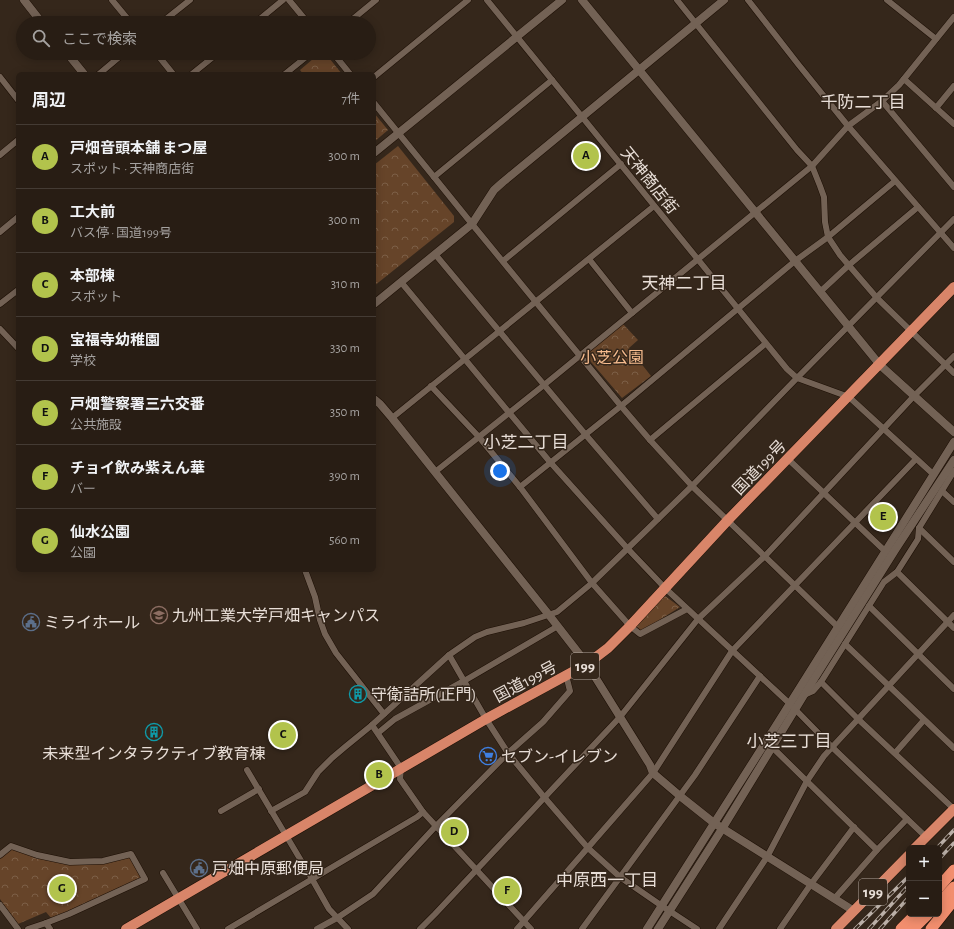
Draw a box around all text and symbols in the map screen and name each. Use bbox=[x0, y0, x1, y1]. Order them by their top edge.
search box bbox=[16, 16, 376, 60]
icon: search bbox=[30, 27, 52, 49]
text: ここで検索 bbox=[62, 32, 137, 47]
text: 周辺 bbox=[32, 92, 66, 109]
text: 7件 bbox=[342, 93, 360, 106]
district label: 千防二丁目 bbox=[821, 93, 906, 111]
text: 戸畑音頭本舗 まつ屋 bbox=[70, 141, 207, 156]
pin: A bbox=[573, 141, 599, 171]
street label: 天神商店街 bbox=[618, 144, 681, 217]
text: A bbox=[41, 150, 49, 163]
text: 300 m bbox=[328, 150, 360, 163]
text: スポット · 天神商店街 bbox=[70, 163, 194, 176]
text: 工大前 bbox=[70, 205, 115, 220]
text: B bbox=[41, 214, 49, 227]
text: 300 m bbox=[328, 214, 360, 227]
text: バス停 · 国道199号 bbox=[70, 227, 172, 240]
text: 本部棟 bbox=[70, 269, 115, 284]
district label: 天神二丁目 bbox=[642, 275, 727, 292]
text: C bbox=[42, 278, 48, 291]
text: 310 m bbox=[331, 278, 360, 291]
text: スポット bbox=[70, 291, 122, 304]
text: 宝福寺幼稚園 bbox=[70, 333, 160, 348]
text: D bbox=[41, 342, 49, 355]
text: 330 m bbox=[330, 342, 360, 355]
park label: 小芝公園 bbox=[580, 349, 644, 366]
text: 学校 bbox=[70, 355, 96, 368]
text: 戸畑警察署三六交番 bbox=[70, 397, 205, 412]
text: E bbox=[42, 406, 48, 419]
text: 350 m bbox=[330, 406, 360, 419]
text: 公共施設 bbox=[70, 419, 122, 432]
district label: 小芝二丁目 bbox=[484, 434, 569, 451]
street label: 国道199号 bbox=[729, 437, 789, 498]
text: チョイ飲み紫えん華 bbox=[70, 461, 205, 476]
your location bbox=[490, 461, 510, 481]
text: F bbox=[42, 470, 48, 483]
text: 390 m bbox=[329, 470, 360, 483]
text: バー bbox=[70, 483, 96, 496]
pin: E bbox=[870, 502, 896, 532]
text: 仙水公園 bbox=[70, 525, 130, 540]
text: G bbox=[41, 534, 49, 547]
text: 560 m bbox=[329, 534, 360, 547]
text: 公園 bbox=[70, 547, 96, 560]
school or university icon: 九州工業大学戸畑キャンパス bbox=[149, 605, 169, 625]
place label: 九州工業大学戸畑キャンパス bbox=[172, 607, 380, 624]
public building icon: ミライホール bbox=[21, 612, 41, 632]
place label: ミライホール bbox=[44, 615, 140, 631]
road number: 199 bbox=[571, 653, 599, 679]
street label: 国道199号 bbox=[491, 658, 559, 705]
building icon: 守衛詰所(正門) bbox=[348, 684, 368, 704]
place label: 守衛詰所(正門) bbox=[371, 686, 477, 703]
pin: C bbox=[270, 720, 296, 750]
building icon: 未来型インタラクティブ教育棟 bbox=[144, 722, 164, 742]
district label: 小芝三丁目 bbox=[747, 733, 832, 750]
place label: 未来型インタラクティブ教育棟 bbox=[42, 745, 266, 762]
supermarket icon: セブン-イレブン bbox=[478, 746, 498, 766]
place label: セブン-イレブン bbox=[501, 748, 618, 765]
pin: B bbox=[366, 760, 392, 790]
pin: D bbox=[441, 817, 467, 847]
map controls bbox=[906, 845, 942, 917]
button: + bbox=[906, 845, 942, 881]
public building icon: 戸畑中原郵便局 bbox=[189, 858, 209, 878]
place label: 戸畑中原郵便局 bbox=[212, 860, 324, 877]
district label: 中原西一丁目 bbox=[556, 872, 658, 889]
pin: G bbox=[49, 874, 75, 904]
pin: F bbox=[494, 876, 520, 906]
road number: 199 bbox=[859, 879, 887, 905]
button: − bbox=[906, 881, 942, 917]

